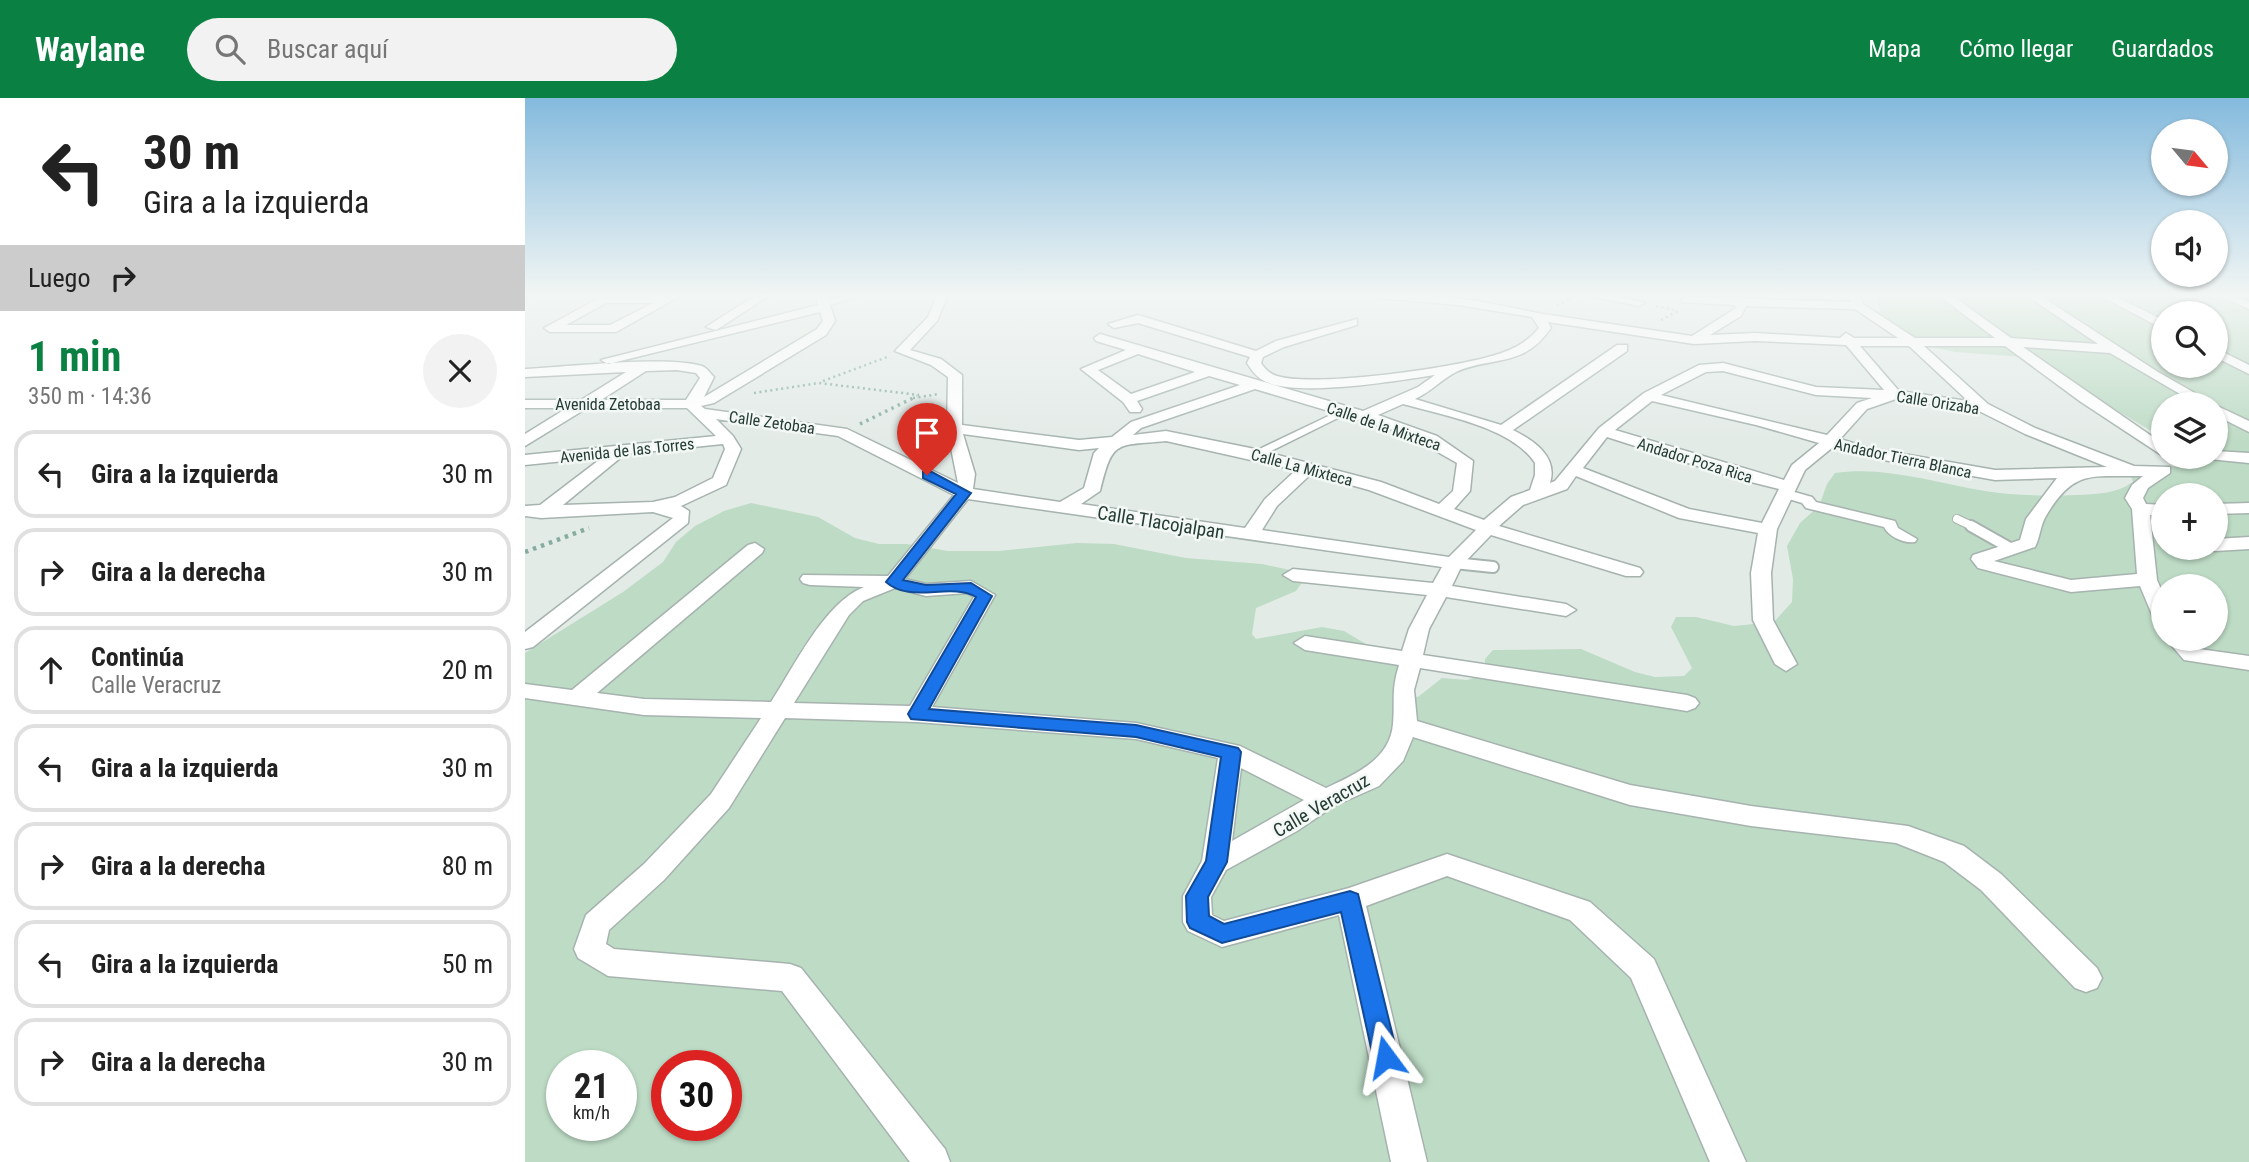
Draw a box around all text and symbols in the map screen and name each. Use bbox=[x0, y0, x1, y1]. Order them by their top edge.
search box bbox=[187, 18, 677, 81]
text: Waylane bbox=[35, 30, 145, 69]
icon: search bbox=[211, 30, 249, 68]
text: Buscar aquí bbox=[267, 34, 388, 64]
text: Mapa bbox=[1868, 35, 1921, 63]
text: Cómo llegar bbox=[1959, 35, 2073, 63]
text: Guardados bbox=[2111, 35, 2214, 63]
north arrow bbox=[2151, 119, 2228, 196]
map controls bbox=[2151, 119, 2228, 651]
text: 30 m bbox=[143, 124, 240, 181]
icon: left bbox=[28, 126, 119, 217]
text: Gira a la izquierda bbox=[143, 183, 369, 221]
button: sound bbox=[2151, 210, 2228, 287]
icon: right bbox=[104, 259, 142, 297]
text: Luego bbox=[28, 263, 90, 293]
button: search bbox=[2151, 301, 2228, 378]
text: 1 min bbox=[28, 332, 121, 381]
button: close bbox=[423, 334, 497, 408]
text: 350 m · 14:36 bbox=[28, 383, 152, 410]
street label: Calle Orizaba bbox=[1895, 387, 1981, 418]
button: layers bbox=[2151, 392, 2228, 469]
street label: Avenida Zetobaa bbox=[555, 395, 661, 414]
street label: Calle de la Mixteca bbox=[1324, 398, 1443, 455]
pin bbox=[897, 403, 957, 475]
street label: Calle Zetobaa bbox=[728, 407, 816, 438]
icon: arrive bbox=[908, 414, 946, 452]
street label: Avenida de las Torres bbox=[559, 434, 695, 467]
street label: Andador Poza Rica bbox=[1635, 434, 1755, 487]
street label: Andador Tierra Blanca bbox=[1832, 435, 1973, 482]
street label: Calle La Mixteca bbox=[1249, 445, 1355, 490]
icon: left bbox=[32, 455, 70, 493]
text: Gira a la izquierda bbox=[91, 459, 279, 489]
text: 30 m bbox=[442, 459, 493, 489]
button: + bbox=[2151, 483, 2228, 560]
street label: Calle Tlacojalpan bbox=[1096, 501, 1226, 544]
icon: right bbox=[32, 553, 70, 591]
text: Gira a la derecha bbox=[91, 557, 265, 587]
text: 30 m bbox=[442, 557, 493, 587]
button: − bbox=[2151, 574, 2228, 651]
text: Continúa bbox=[91, 642, 184, 672]
icon: ahead bbox=[32, 651, 70, 689]
text: 20 m bbox=[442, 655, 493, 685]
text: Calle Veracruz bbox=[91, 672, 221, 699]
icon: left bbox=[32, 749, 70, 787]
text: Gira a la izquierda bbox=[91, 753, 279, 783]
text: 30 m bbox=[442, 753, 493, 783]
street label: Calle Veracruz bbox=[1269, 769, 1374, 842]
icon: right bbox=[32, 847, 70, 885]
text: Gira a la derecha bbox=[91, 851, 265, 881]
text: 80 m bbox=[442, 851, 493, 881]
icon: left bbox=[32, 945, 70, 983]
text: Gira a la izquierda bbox=[91, 949, 279, 979]
text: 50 m bbox=[442, 949, 493, 979]
position arrow bbox=[1349, 1020, 1423, 1094]
icon: right bbox=[32, 1043, 70, 1081]
text: Gira a la derecha bbox=[91, 1047, 265, 1077]
text: 30 m bbox=[442, 1047, 493, 1077]
speed limit sign: 30 bbox=[651, 1050, 742, 1141]
text: 21 bbox=[574, 1066, 609, 1107]
text: km/h bbox=[573, 1102, 610, 1123]

